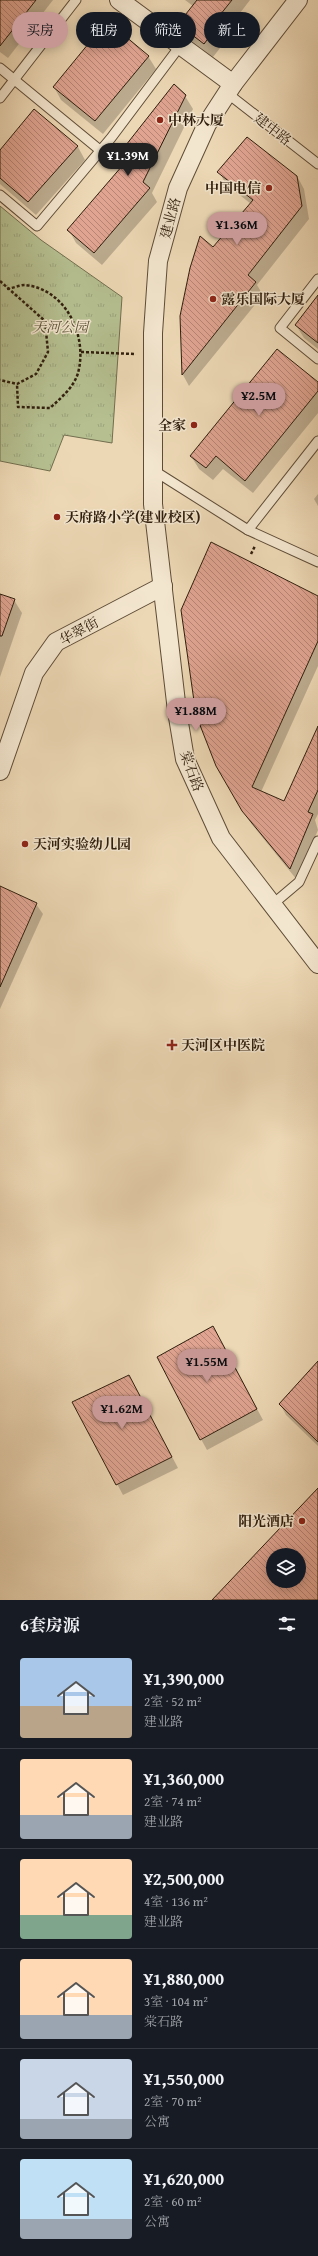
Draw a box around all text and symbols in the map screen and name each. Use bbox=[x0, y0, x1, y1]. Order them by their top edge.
chip: 买房 bbox=[12, 12, 68, 48]
chip: 租房 bbox=[76, 12, 132, 48]
chip: 筛选 bbox=[140, 12, 196, 48]
chip: 新上 bbox=[204, 12, 260, 48]
street label: 建中路 bbox=[250, 108, 296, 150]
place label: 中林大厦 bbox=[168, 110, 224, 130]
marker: 中林大厦 bbox=[155, 115, 165, 125]
pin: ¥1.39M bbox=[95, 143, 161, 177]
text: ¥1.39M bbox=[107, 146, 149, 165]
place label: 中国电信 bbox=[205, 178, 261, 198]
marker: 中国电信 bbox=[264, 183, 274, 193]
street label: 建业路 bbox=[155, 195, 185, 241]
pin: ¥1.36M bbox=[204, 212, 270, 246]
text: ¥1.36M bbox=[216, 215, 258, 234]
place label: 露乐国际大厦 bbox=[221, 289, 305, 309]
marker: 露乐国际大厦 bbox=[208, 294, 218, 304]
park label: 天河公园 bbox=[32, 317, 90, 337]
pin: ¥2.5M bbox=[231, 383, 287, 417]
text: ¥2.5M bbox=[241, 386, 277, 405]
place label: 全家 bbox=[158, 415, 186, 435]
marker: 全家 bbox=[189, 420, 199, 430]
place label: 天府路小学(建业校区) bbox=[65, 507, 201, 527]
marker: 天府路小学(建业校区) bbox=[52, 512, 62, 522]
street label: 华翠街 bbox=[56, 612, 102, 650]
pin: ¥1.88M bbox=[163, 698, 229, 732]
text: ¥1.88M bbox=[175, 701, 217, 720]
street label: 棠石路 bbox=[175, 748, 209, 794]
place label: 天河实验幼儿园 bbox=[33, 834, 131, 854]
marker: 天河实验幼儿园 bbox=[20, 839, 30, 849]
place label: 天河区中医院 bbox=[181, 1035, 265, 1055]
marker: 天河区中医院 bbox=[166, 1039, 178, 1051]
pin: ¥1.55M bbox=[174, 1349, 240, 1383]
text: ¥1.55M bbox=[186, 1352, 228, 1371]
pin: ¥1.62M bbox=[89, 1396, 155, 1430]
text: ¥1.62M bbox=[101, 1399, 143, 1418]
place label: 阳光酒店 bbox=[238, 1511, 294, 1531]
marker: 阳光酒店 bbox=[297, 1516, 307, 1526]
map controls bbox=[266, 1548, 306, 1588]
button: layers bbox=[266, 1548, 306, 1588]
text: 6套房源 bbox=[20, 1612, 80, 1637]
icon: filters bbox=[276, 1613, 298, 1635]
text: ¥1,390,000 bbox=[144, 1666, 224, 1691]
icon: home bbox=[52, 1674, 100, 1722]
text: 2室 · 52 m² bbox=[144, 1692, 202, 1711]
text: 建业路 bbox=[144, 1712, 183, 1731]
text: ¥1,360,000 bbox=[144, 1766, 224, 1791]
icon: home bbox=[52, 1775, 100, 1823]
text: 2室 · 74 m² bbox=[144, 1792, 202, 1811]
text: 建业路 bbox=[144, 1812, 183, 1831]
text: ¥2,500,000 bbox=[144, 1866, 224, 1891]
icon: home bbox=[52, 1875, 100, 1923]
text: 4室 · 136 m² bbox=[144, 1892, 208, 1911]
text: 建业路 bbox=[144, 1912, 183, 1931]
text: ¥1,880,000 bbox=[144, 1966, 224, 1991]
icon: home bbox=[52, 1975, 100, 2023]
text: 3室 · 104 m² bbox=[144, 1992, 208, 2011]
text: 棠石路 bbox=[144, 2012, 183, 2031]
text: ¥1,550,000 bbox=[144, 2066, 224, 2091]
icon: home bbox=[52, 2075, 100, 2123]
text: 2室 · 70 m² bbox=[144, 2092, 202, 2111]
text: 公寓 bbox=[144, 2112, 170, 2131]
text: ¥1,620,000 bbox=[144, 2166, 224, 2191]
icon: home bbox=[52, 2175, 100, 2223]
text: 2室 · 60 m² bbox=[144, 2192, 202, 2211]
text: 公寓 bbox=[144, 2212, 170, 2231]

